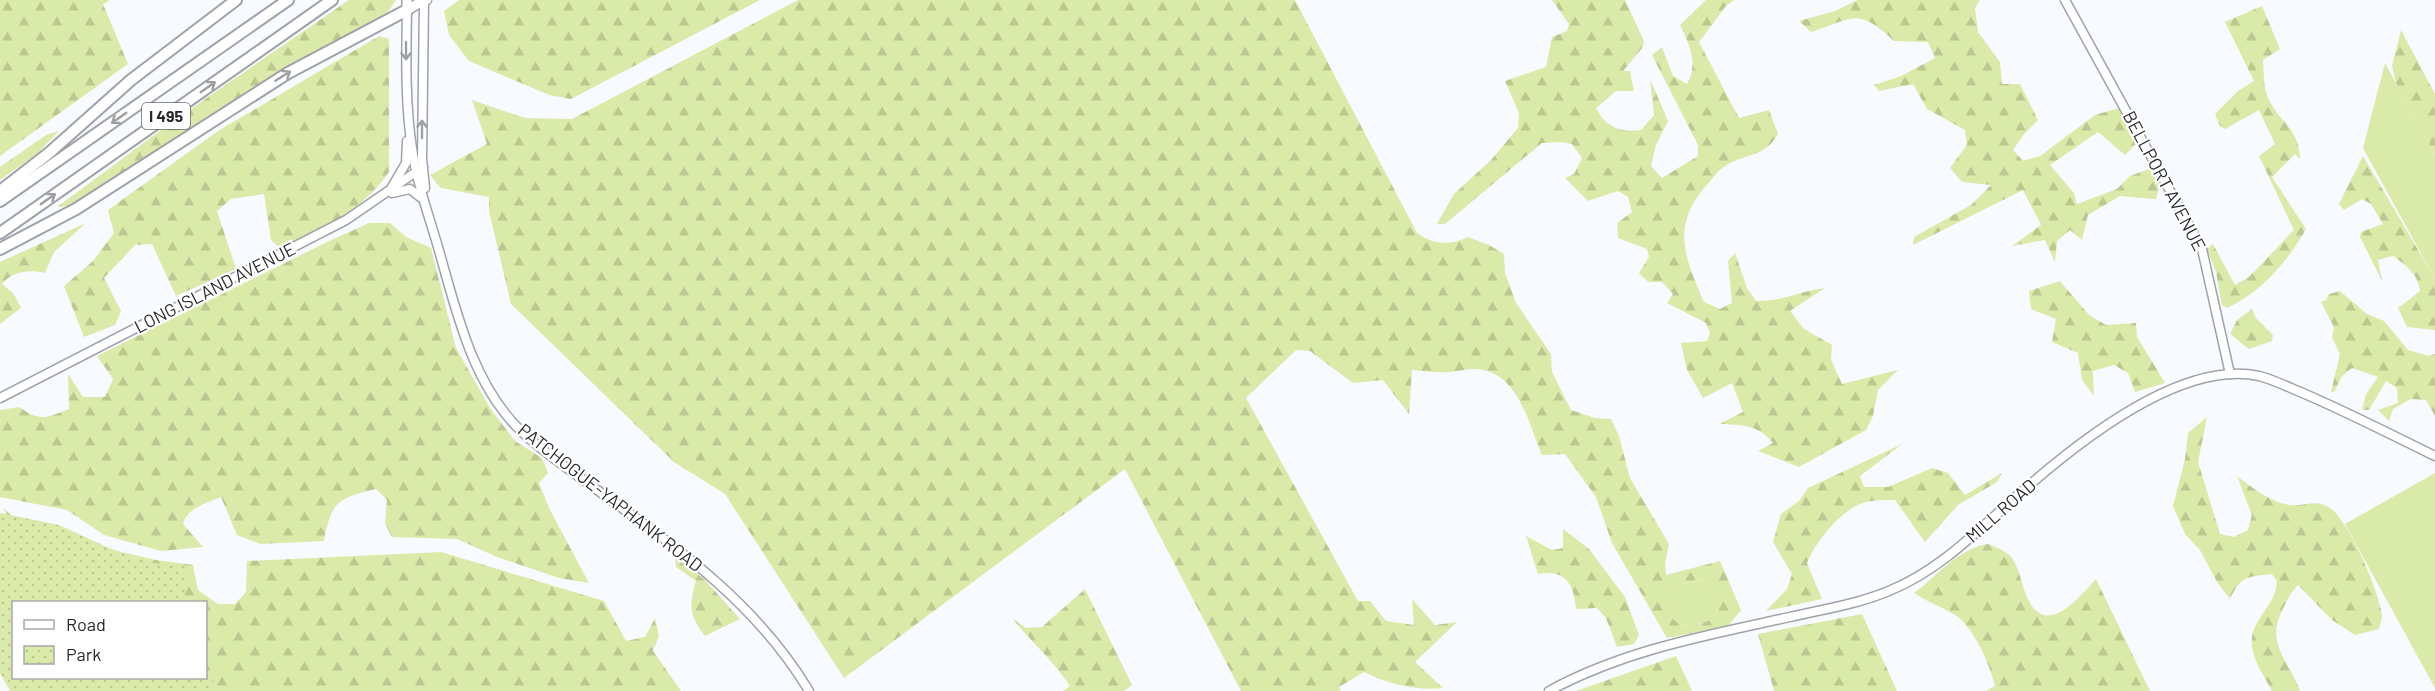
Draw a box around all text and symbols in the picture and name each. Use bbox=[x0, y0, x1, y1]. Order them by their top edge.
one-way arrow bbox=[400, 41, 412, 61]
one-way arrow bbox=[274, 70, 291, 82]
one-way arrow bbox=[199, 81, 215, 93]
road number: I 495 bbox=[142, 103, 190, 129]
street label: BELLPORT AVENUE bbox=[2119, 107, 2211, 254]
one-way arrow bbox=[112, 112, 128, 124]
one-way arrow bbox=[417, 120, 428, 140]
one-way arrow bbox=[39, 193, 56, 205]
street label: LONG ISLAND AVENUE bbox=[130, 237, 299, 337]
street label: PATCHOGUE-YAPHANK ROAD bbox=[514, 418, 707, 576]
street label: MILL ROAD bbox=[1961, 474, 2040, 547]
legend bbox=[12, 601, 207, 679]
text: Road bbox=[66, 613, 106, 635]
text: Park bbox=[66, 643, 101, 665]

